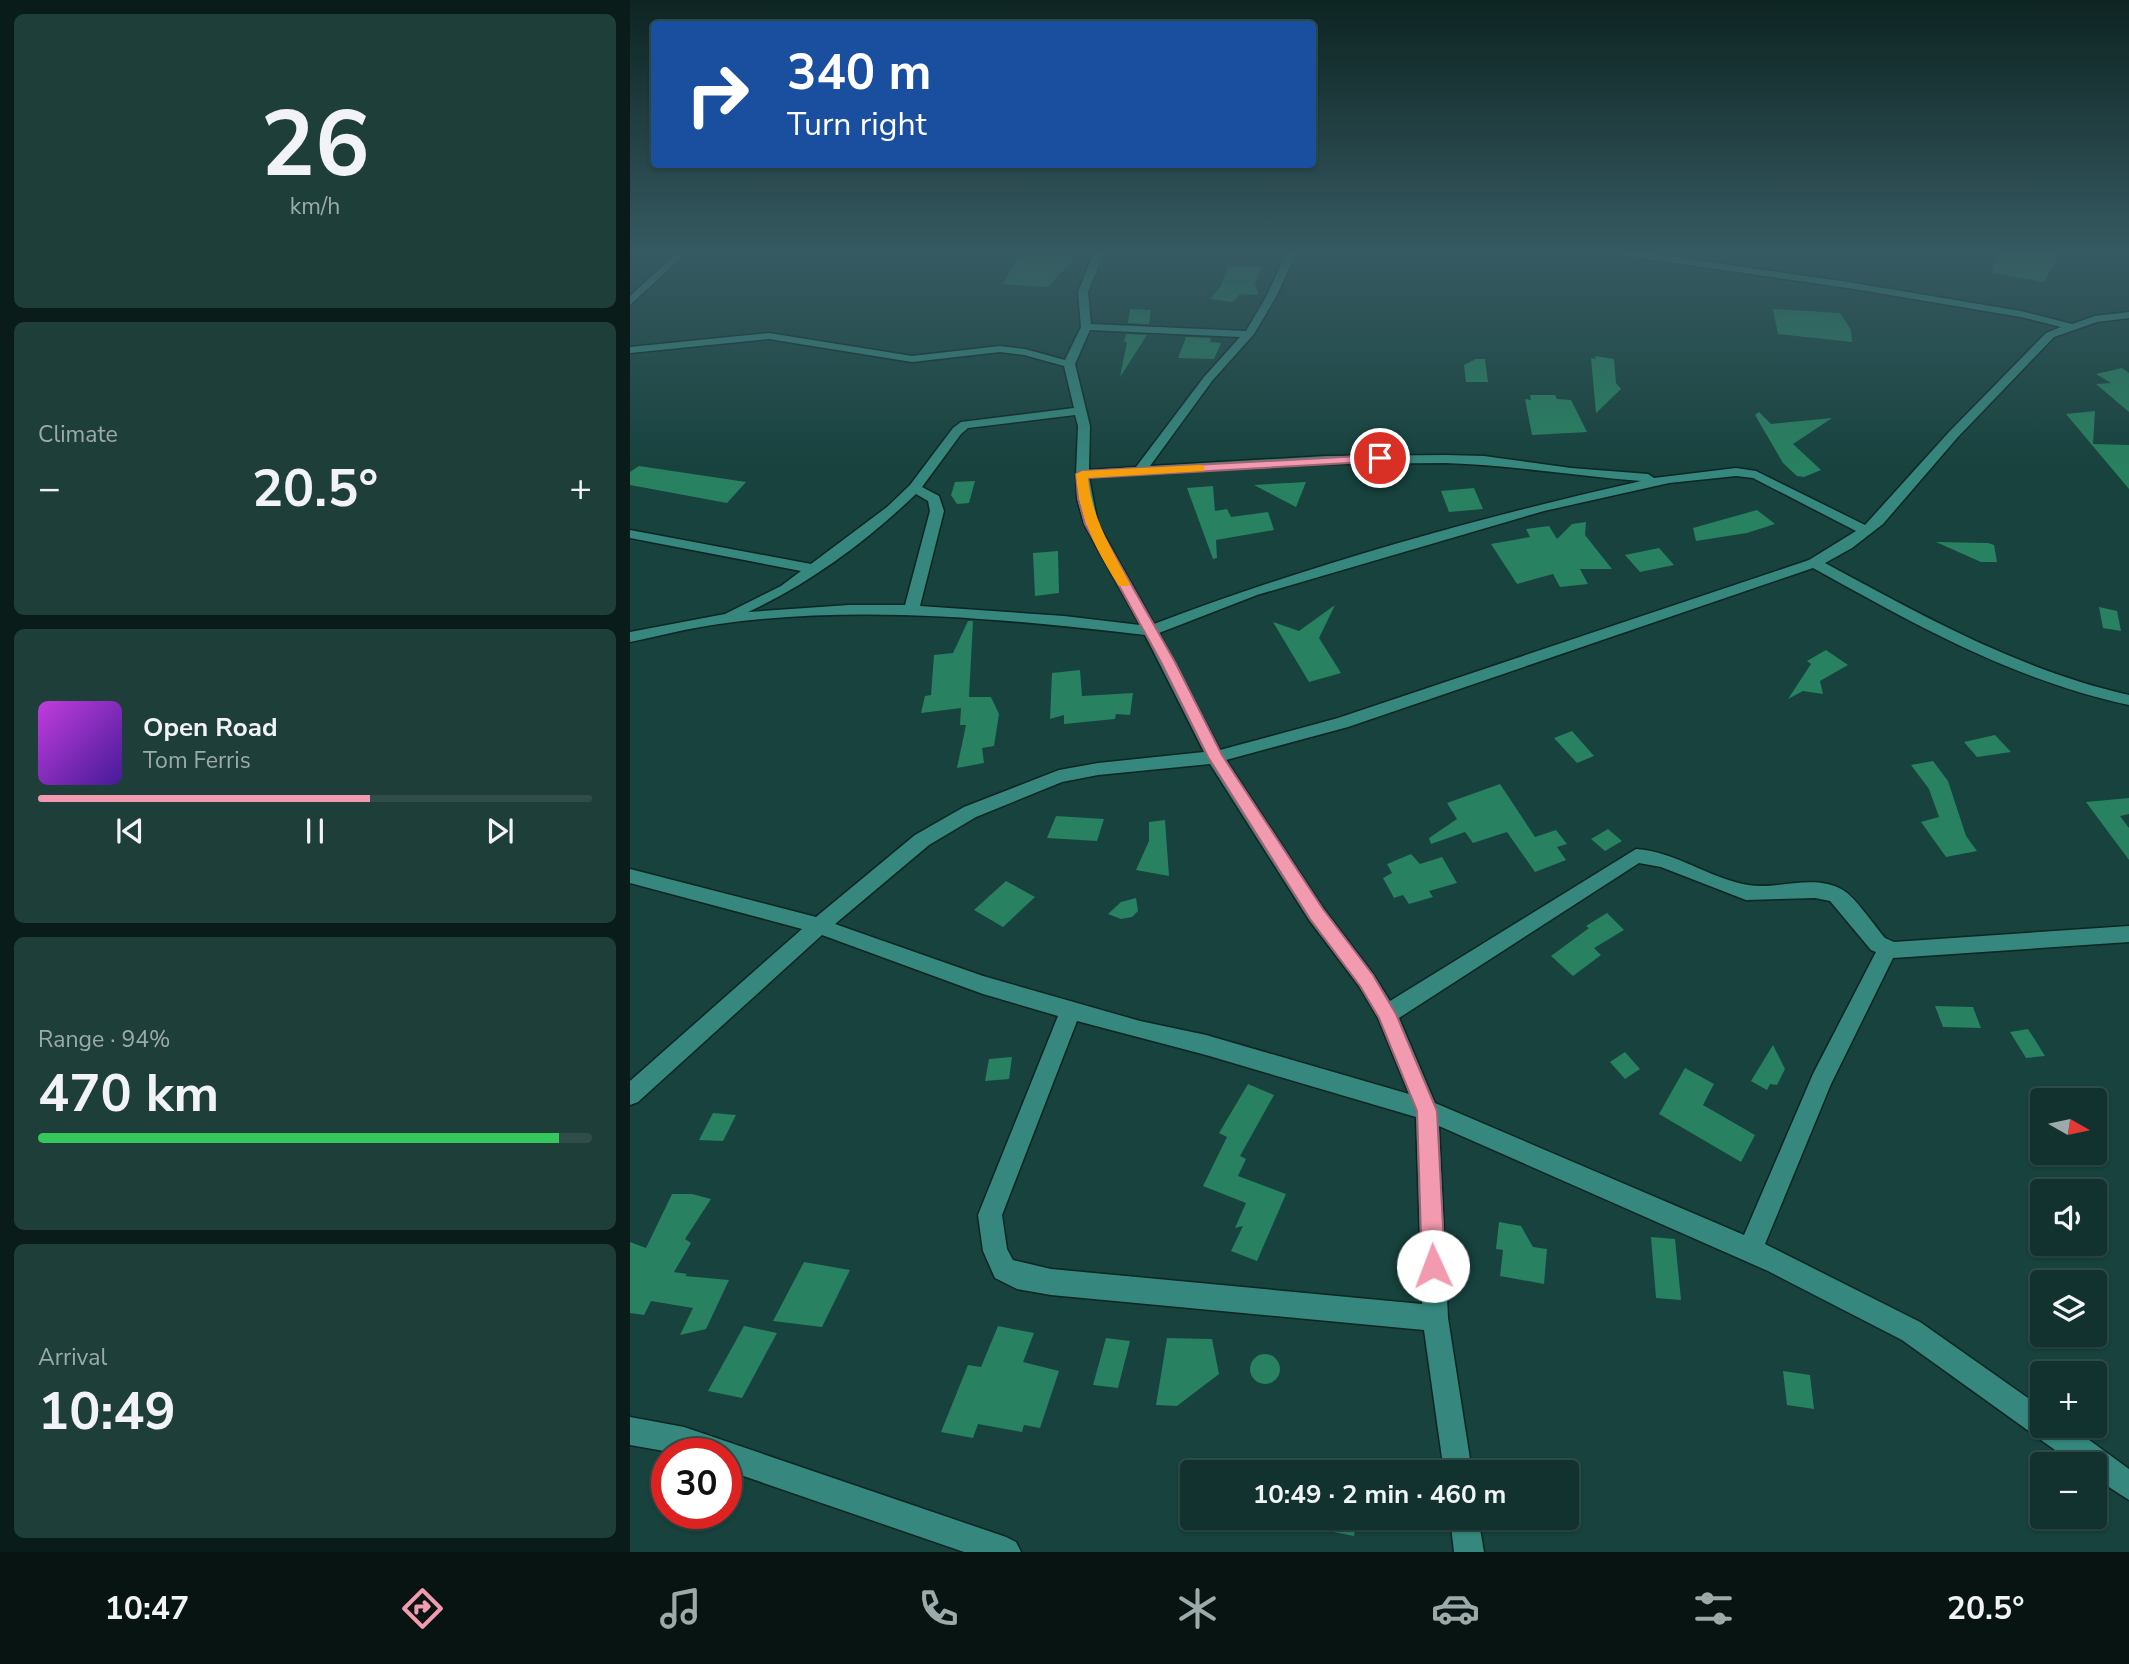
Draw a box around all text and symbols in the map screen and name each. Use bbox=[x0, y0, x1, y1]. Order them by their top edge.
text: 340 m bbox=[787, 39, 931, 106]
icon: right bbox=[672, 49, 763, 140]
text: 26 bbox=[260, 83, 370, 207]
text: Turn right bbox=[787, 103, 927, 146]
text: km/h bbox=[290, 191, 340, 222]
text: Climate bbox=[38, 419, 118, 450]
pin bbox=[1350, 428, 1410, 488]
icon: arrive bbox=[1361, 439, 1399, 477]
text: 20.5° bbox=[252, 453, 378, 524]
text: − bbox=[38, 463, 61, 514]
text: + bbox=[569, 463, 592, 514]
text: Open Road bbox=[143, 710, 278, 745]
text: Tom Ferris bbox=[143, 745, 251, 776]
icon: previous bbox=[111, 812, 149, 850]
icon: pause bbox=[296, 812, 334, 850]
icon: next bbox=[481, 812, 519, 850]
text: Range · 94% bbox=[38, 1024, 170, 1055]
text: 470 km bbox=[38, 1058, 219, 1129]
north arrow bbox=[2030, 1088, 2107, 1166]
map controls bbox=[2030, 1088, 2107, 1529]
button: sound bbox=[2030, 1179, 2107, 1256]
position arrow bbox=[1396, 1229, 1470, 1303]
button: layers bbox=[2030, 1270, 2107, 1347]
text: Arrival bbox=[38, 1342, 107, 1373]
button: + bbox=[2030, 1361, 2107, 1438]
text: 10:49 bbox=[38, 1376, 176, 1447]
speed limit sign: 30 bbox=[651, 1438, 742, 1529]
button: − bbox=[2030, 1452, 2107, 1529]
text: 10:49 · 2 min · 460 m bbox=[1253, 1477, 1506, 1512]
icon: directions bbox=[398, 1584, 447, 1633]
icon: music bbox=[656, 1584, 705, 1633]
icon: phone bbox=[914, 1584, 963, 1633]
icon: climate bbox=[1173, 1584, 1222, 1633]
icon: car bbox=[1431, 1584, 1480, 1633]
icon: filters bbox=[1689, 1584, 1738, 1633]
text: 10:47 bbox=[105, 1587, 189, 1630]
text: 20.5° bbox=[1947, 1587, 2024, 1630]

